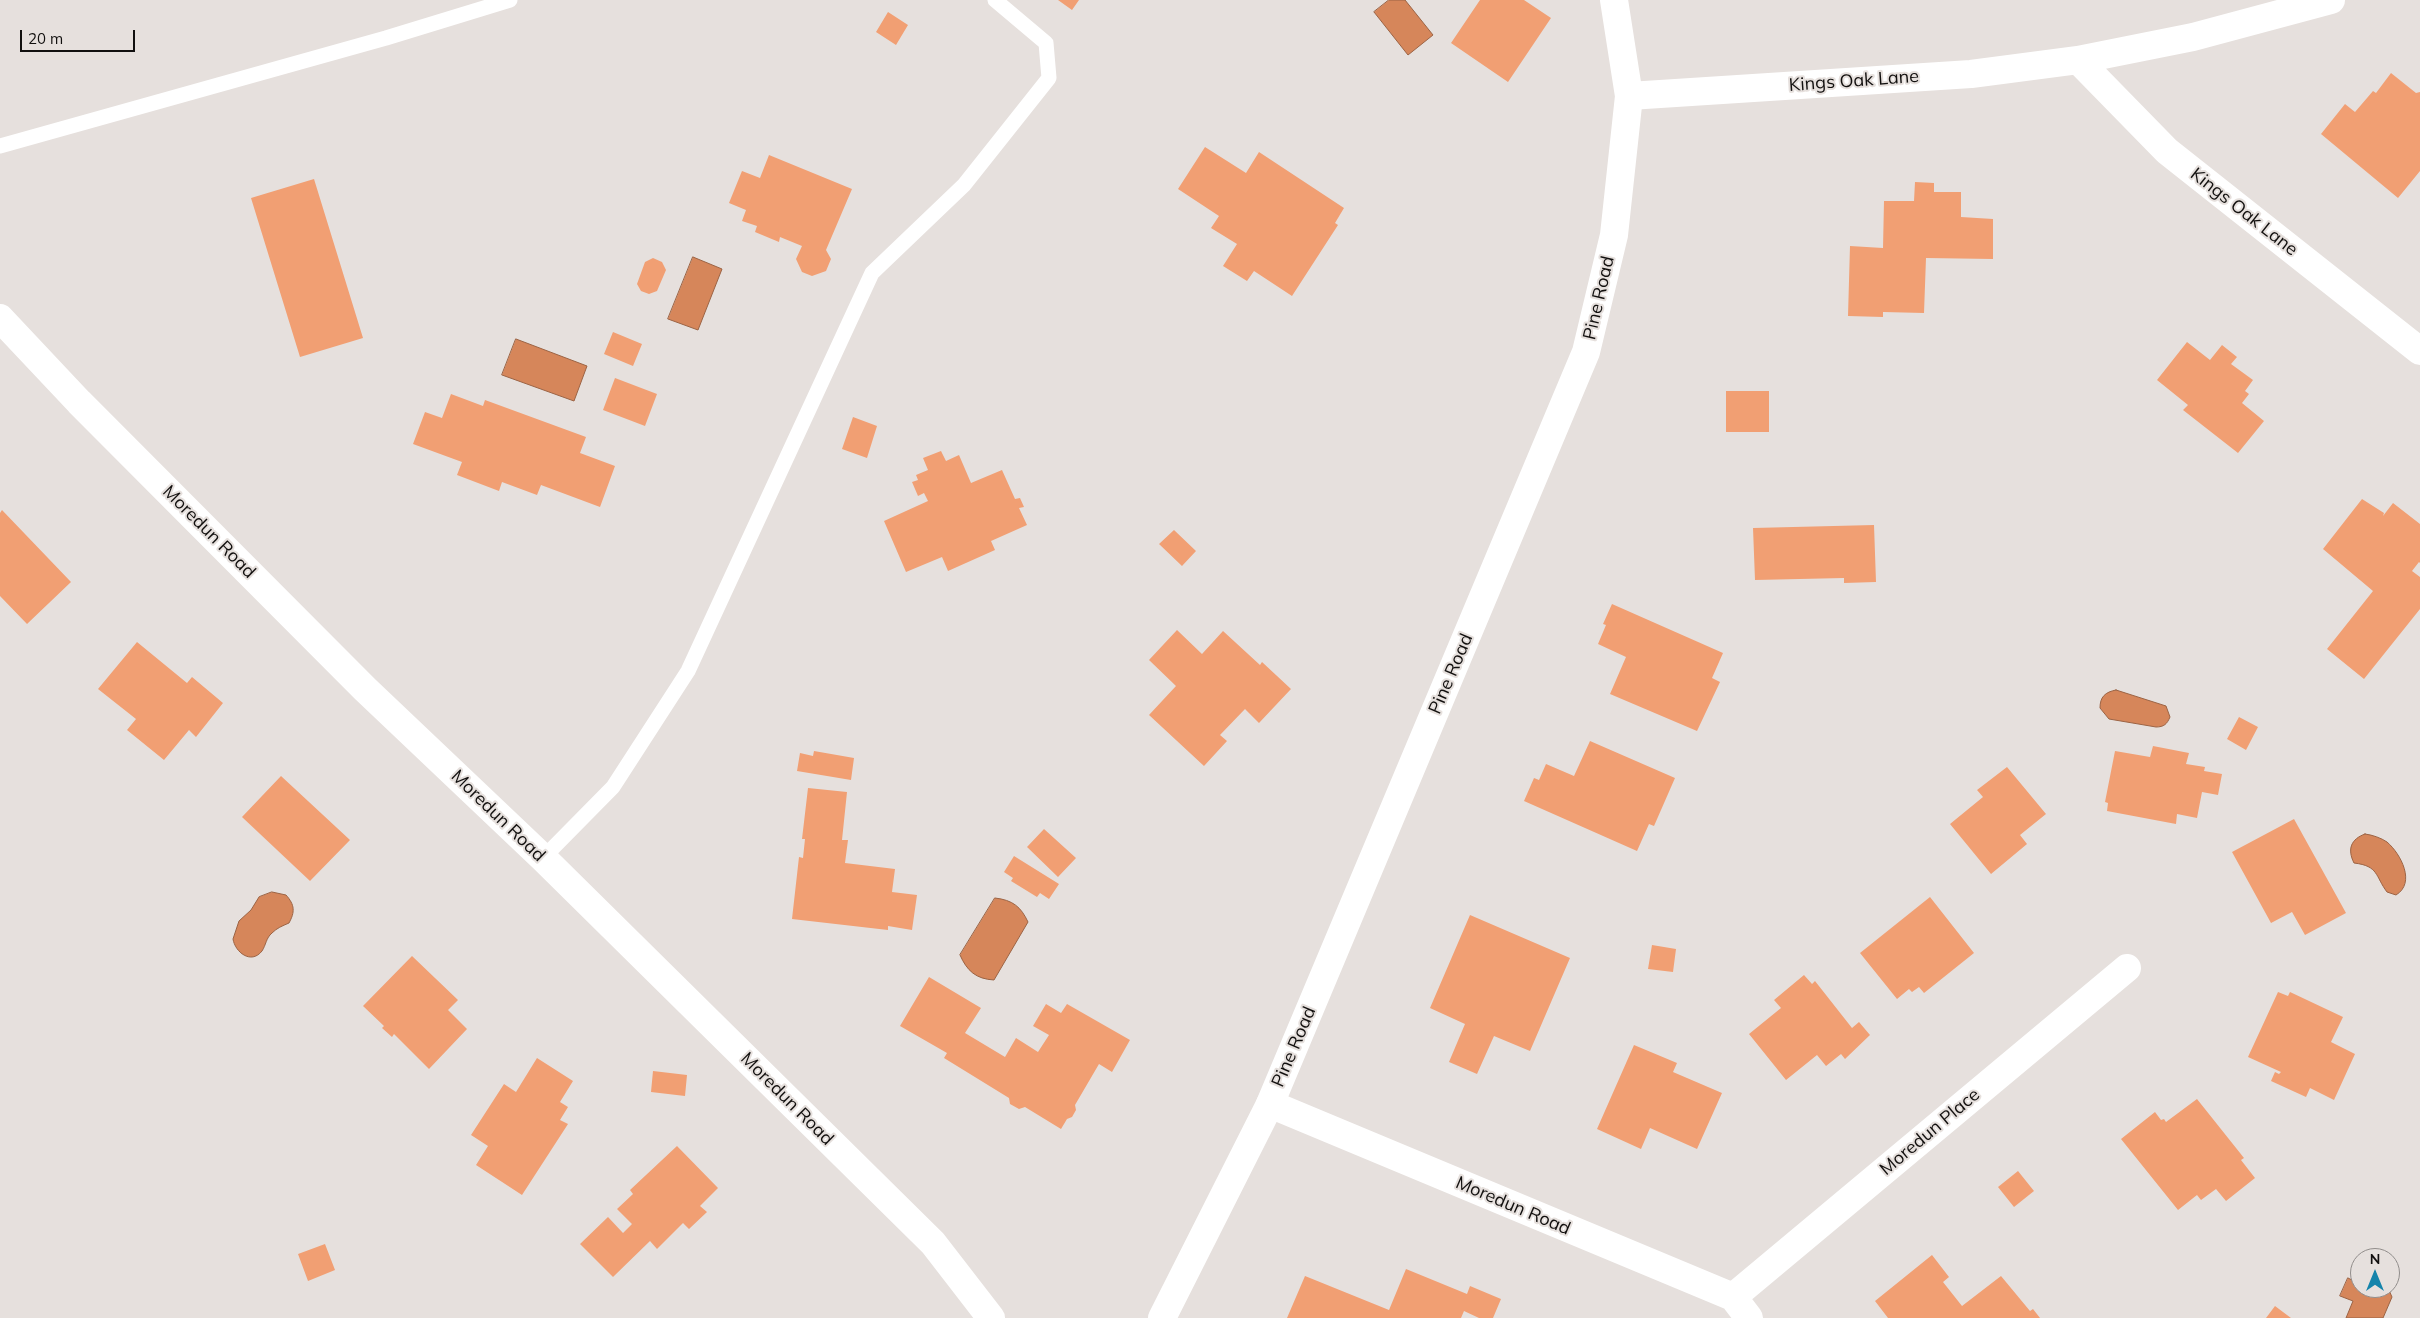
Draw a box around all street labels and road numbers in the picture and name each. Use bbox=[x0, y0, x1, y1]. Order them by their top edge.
street label: Kings Oak Lane bbox=[1788, 66, 1920, 96]
street label: Kings Oak Lane bbox=[2186, 163, 2302, 261]
street label: Pine Road bbox=[1579, 254, 1619, 342]
street label: Moredun Road bbox=[158, 481, 260, 583]
street label: Pine Road bbox=[1424, 631, 1478, 717]
street label: Moredun Road bbox=[446, 766, 550, 866]
street label: Pine Road bbox=[1267, 1004, 1321, 1090]
street label: Moredun Road bbox=[736, 1048, 838, 1150]
street label: Moredun Place bbox=[1876, 1084, 1984, 1180]
street label: Moredun Road bbox=[1452, 1172, 1574, 1240]

